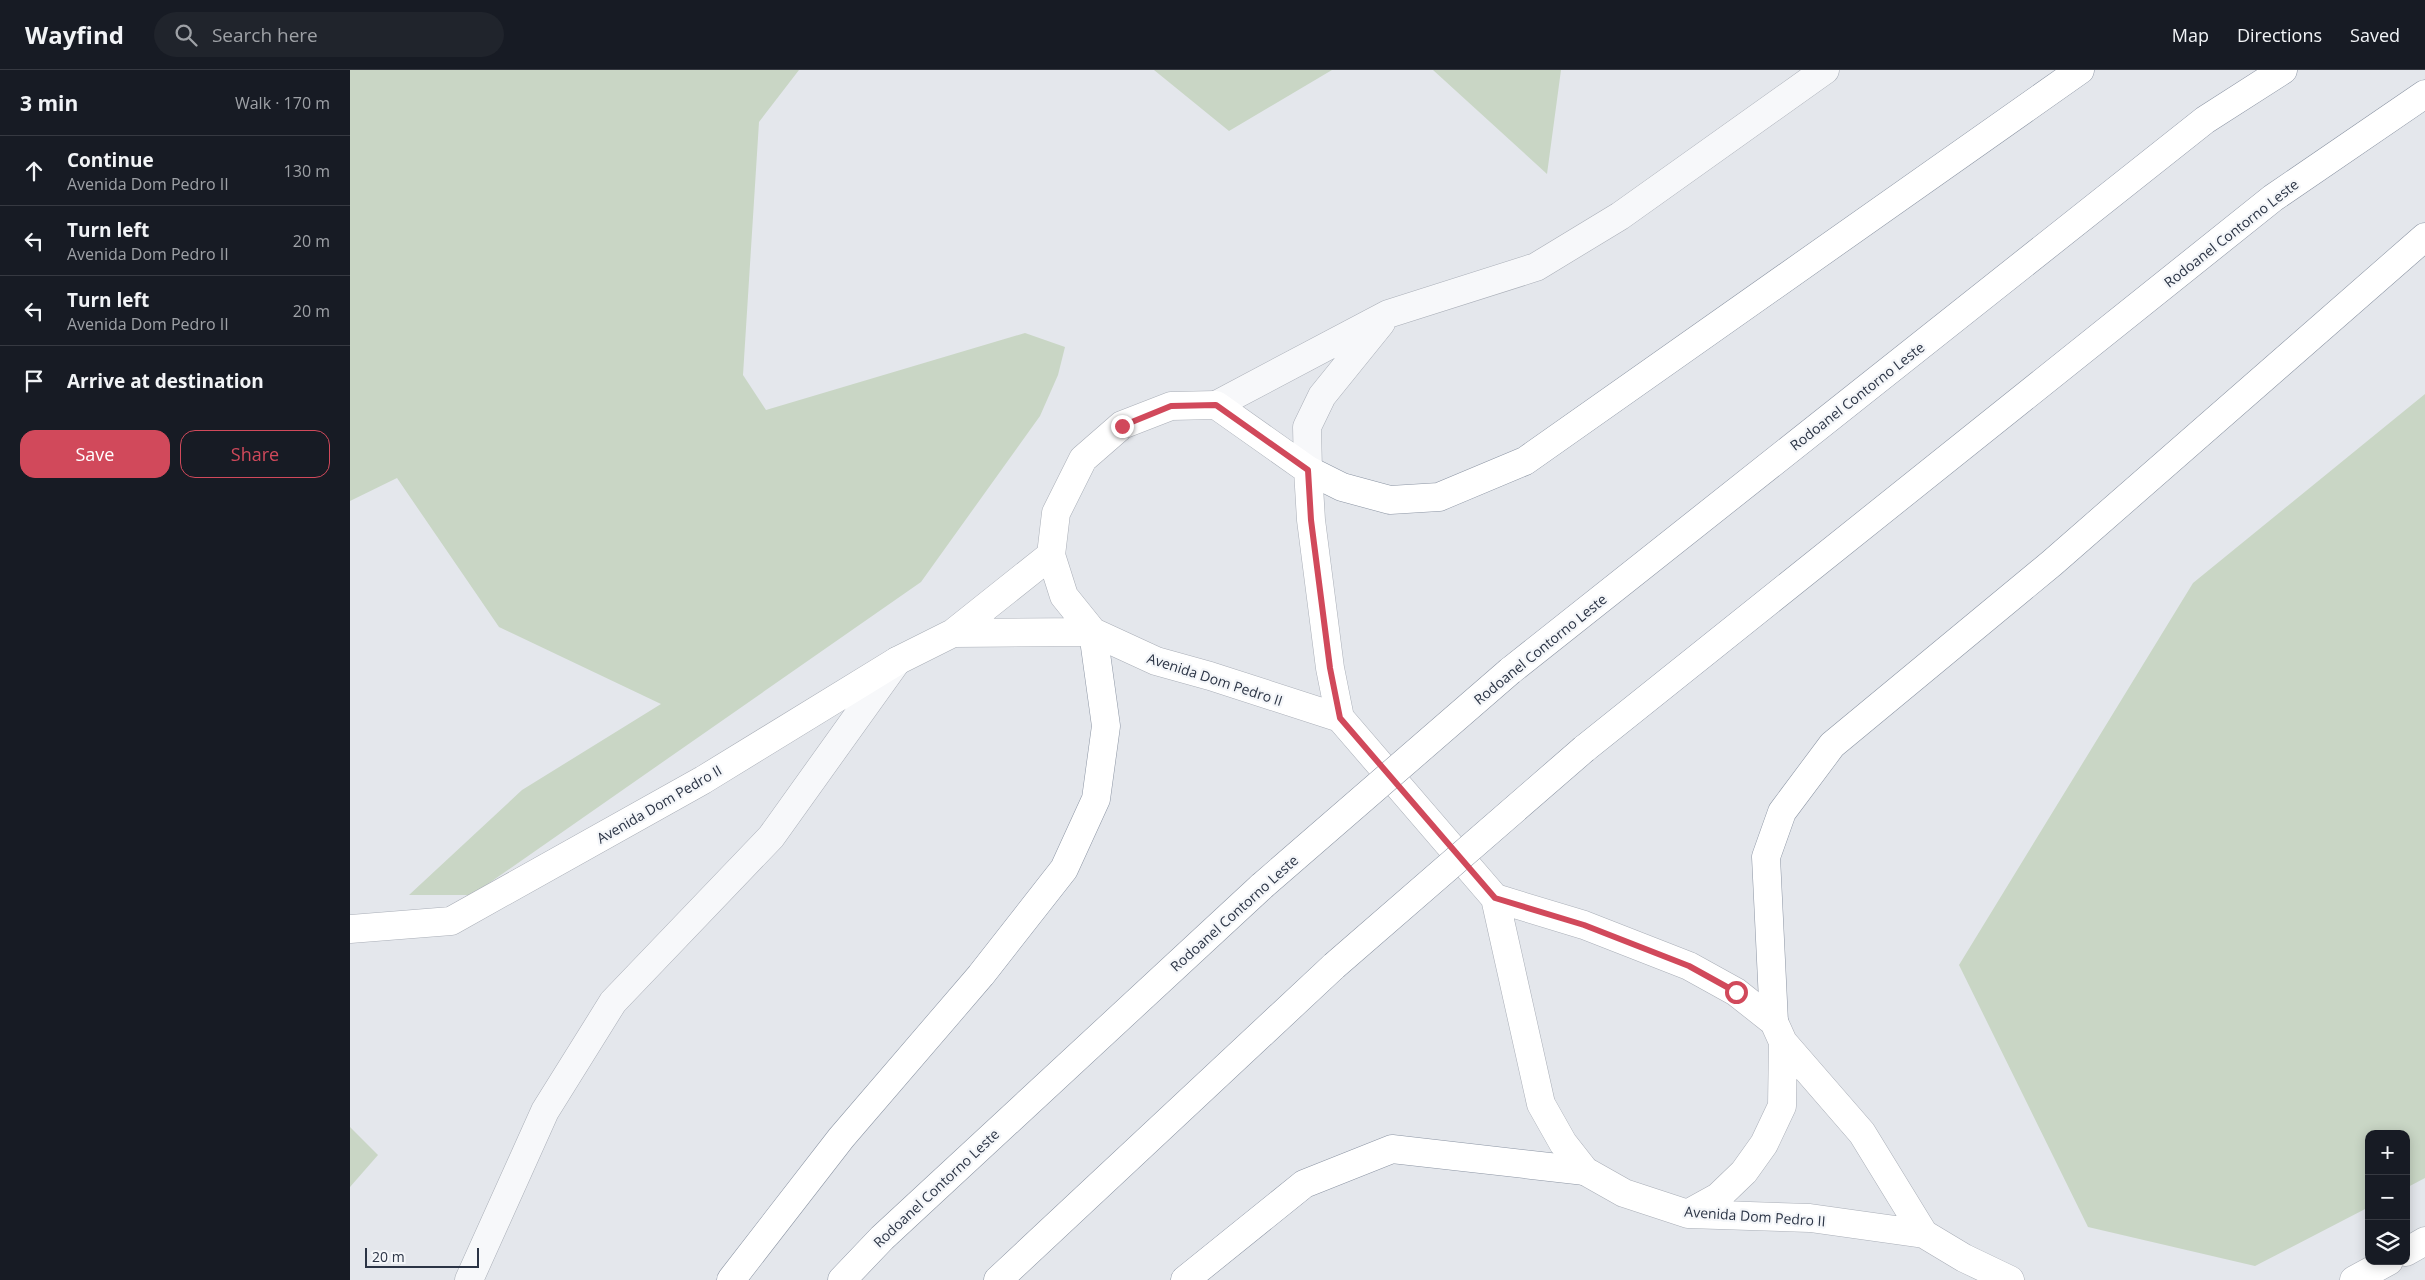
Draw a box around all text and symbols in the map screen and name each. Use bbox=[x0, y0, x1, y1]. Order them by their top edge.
search box bbox=[154, 12, 504, 57]
text: Wayfind bbox=[25, 18, 124, 51]
icon: search bbox=[172, 21, 200, 49]
text: Search here bbox=[212, 22, 318, 48]
text: Map bbox=[2172, 23, 2209, 47]
text: Directions bbox=[2237, 23, 2322, 47]
text: Saved bbox=[2350, 23, 2400, 47]
text: 3 min bbox=[20, 89, 78, 117]
text: Walk · 170 m bbox=[235, 92, 330, 114]
text: Continue bbox=[67, 147, 154, 173]
icon: ahead bbox=[20, 157, 48, 185]
text: 130 m bbox=[284, 160, 330, 182]
text: Avenida Dom Pedro II bbox=[67, 173, 229, 195]
street label: Rodoanel Contorno Leste bbox=[2160, 174, 2302, 292]
text: Turn left bbox=[67, 217, 149, 243]
icon: left bbox=[20, 227, 48, 255]
text: 20 m bbox=[293, 230, 330, 252]
text: Avenida Dom Pedro II bbox=[67, 243, 229, 265]
text: Turn left bbox=[67, 287, 149, 313]
icon: left bbox=[20, 297, 48, 325]
text: 20 m bbox=[293, 300, 330, 322]
text: Avenida Dom Pedro II bbox=[67, 313, 229, 335]
street label: Rodoanel Contorno Leste bbox=[1786, 337, 1928, 455]
icon: arrive bbox=[20, 367, 48, 395]
text: Arrive at destination bbox=[67, 368, 264, 394]
route end bbox=[1111, 415, 1134, 438]
button: Save bbox=[20, 430, 170, 478]
button: Share bbox=[180, 430, 330, 478]
street label: Rodoanel Contorno Leste bbox=[1470, 589, 1610, 709]
street label: Avenida Dom Pedro II bbox=[1145, 648, 1285, 710]
street label: Avenida Dom Pedro II bbox=[593, 760, 725, 848]
street label: Rodoanel Contorno Leste bbox=[1166, 850, 1302, 976]
route start bbox=[1725, 981, 1748, 1004]
street label: Rodoanel Contorno Leste bbox=[869, 1124, 1003, 1251]
map controls bbox=[2365, 1130, 2410, 1265]
button: + bbox=[2365, 1130, 2410, 1175]
button: − bbox=[2365, 1175, 2410, 1220]
street label: Avenida Dom Pedro II bbox=[1684, 1202, 1826, 1230]
button: layers bbox=[2365, 1220, 2410, 1265]
scale bar bbox=[365, 1245, 479, 1268]
text: 20 m bbox=[372, 1247, 405, 1266]

